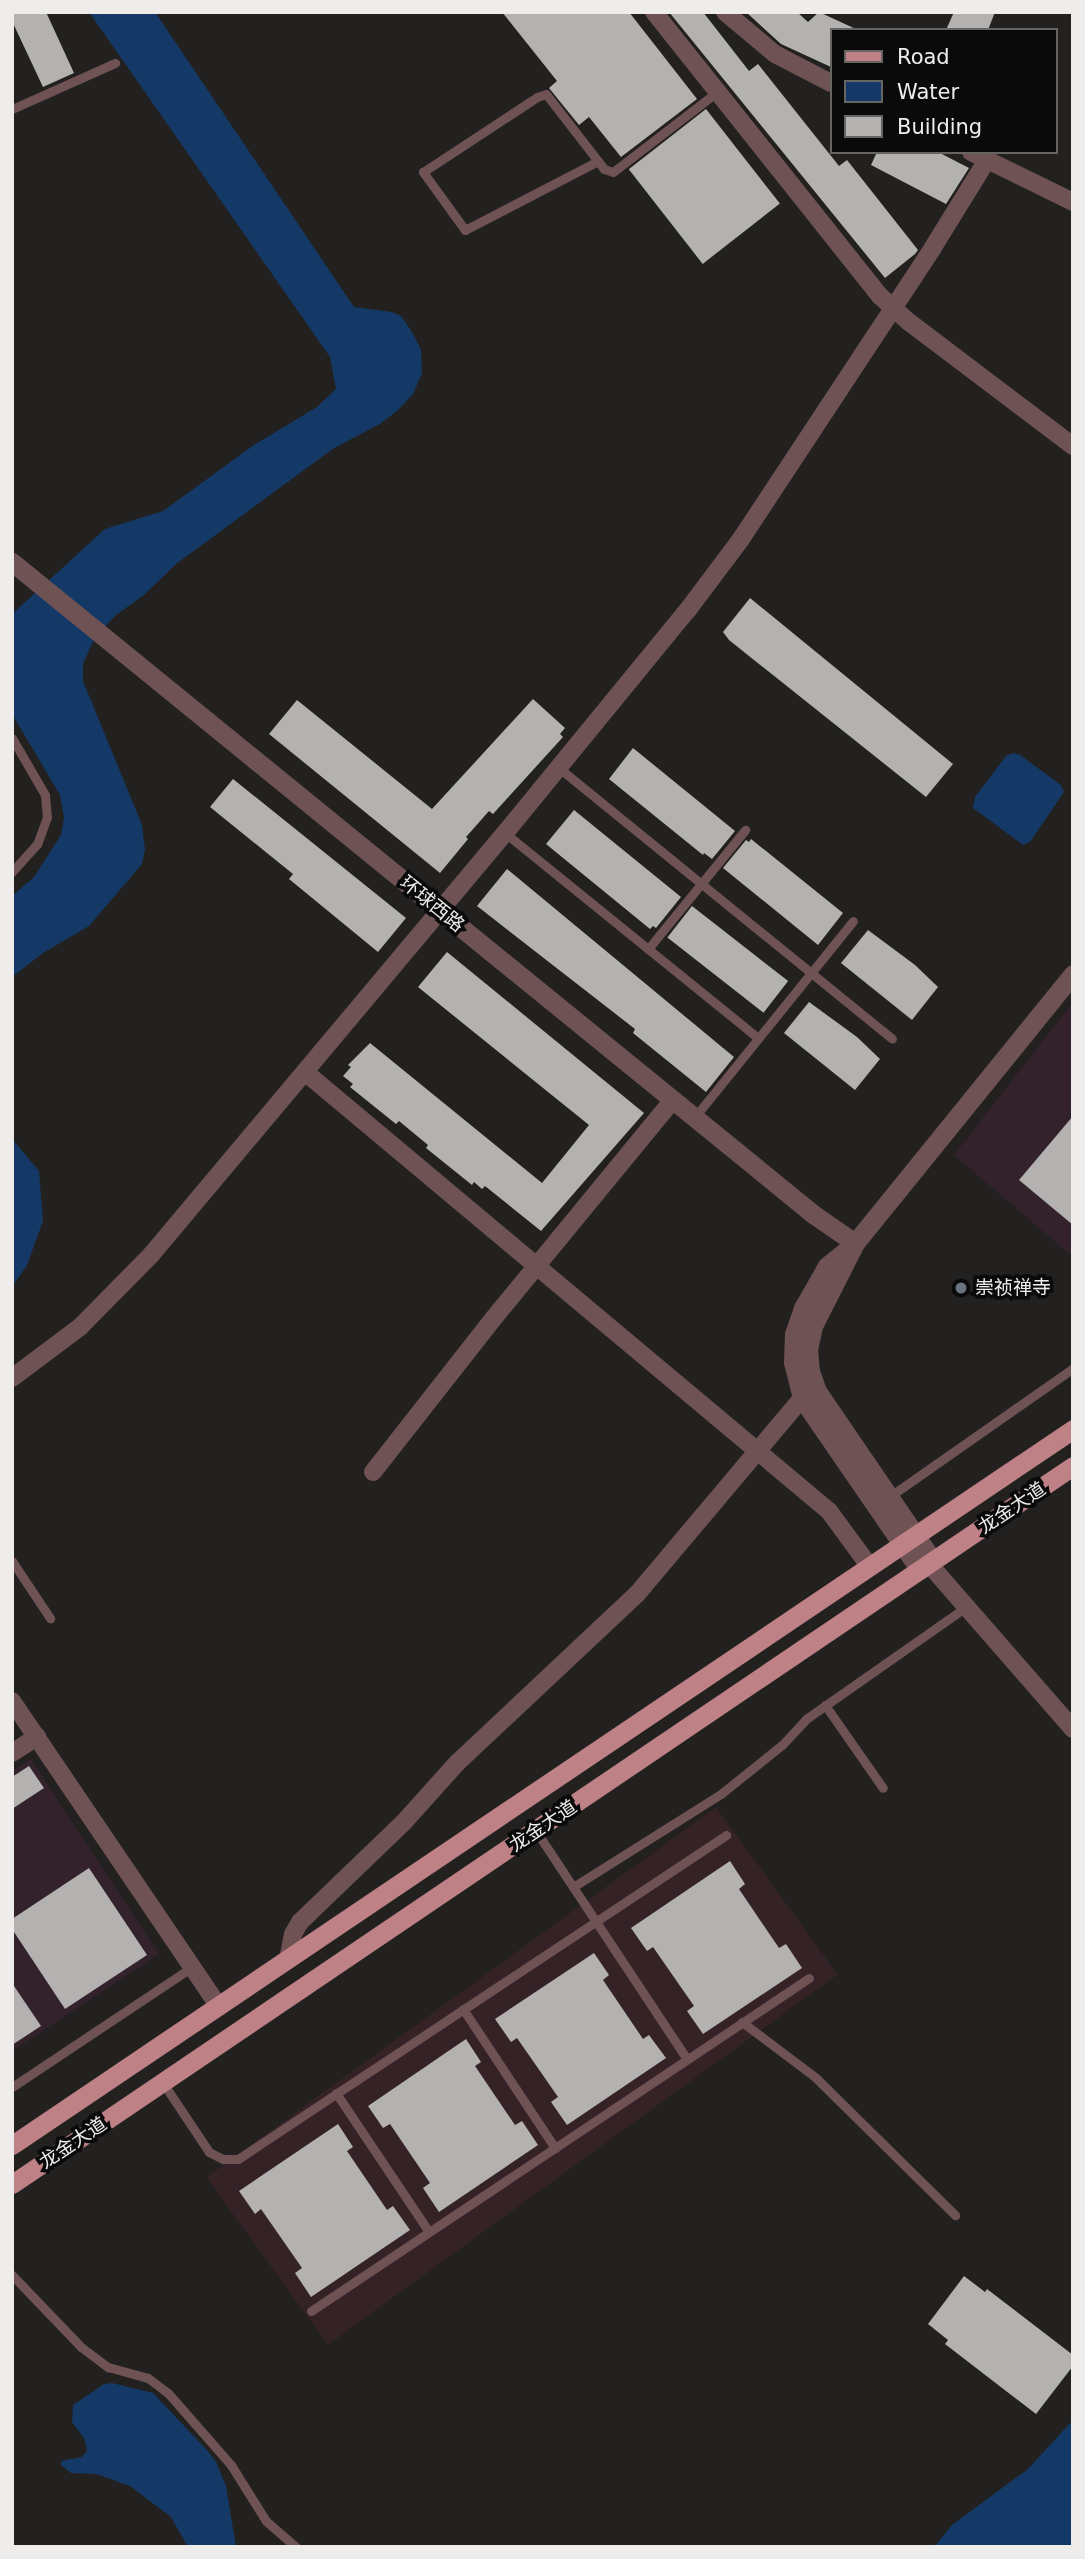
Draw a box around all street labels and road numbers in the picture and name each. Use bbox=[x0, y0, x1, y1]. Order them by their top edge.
street label: 环球西路 bbox=[395, 871, 469, 937]
street label: 龙金大道 bbox=[974, 1477, 1050, 1539]
street label: 龙金大道 bbox=[505, 1795, 581, 1857]
street label: 龙金大道 bbox=[35, 2112, 111, 2174]

